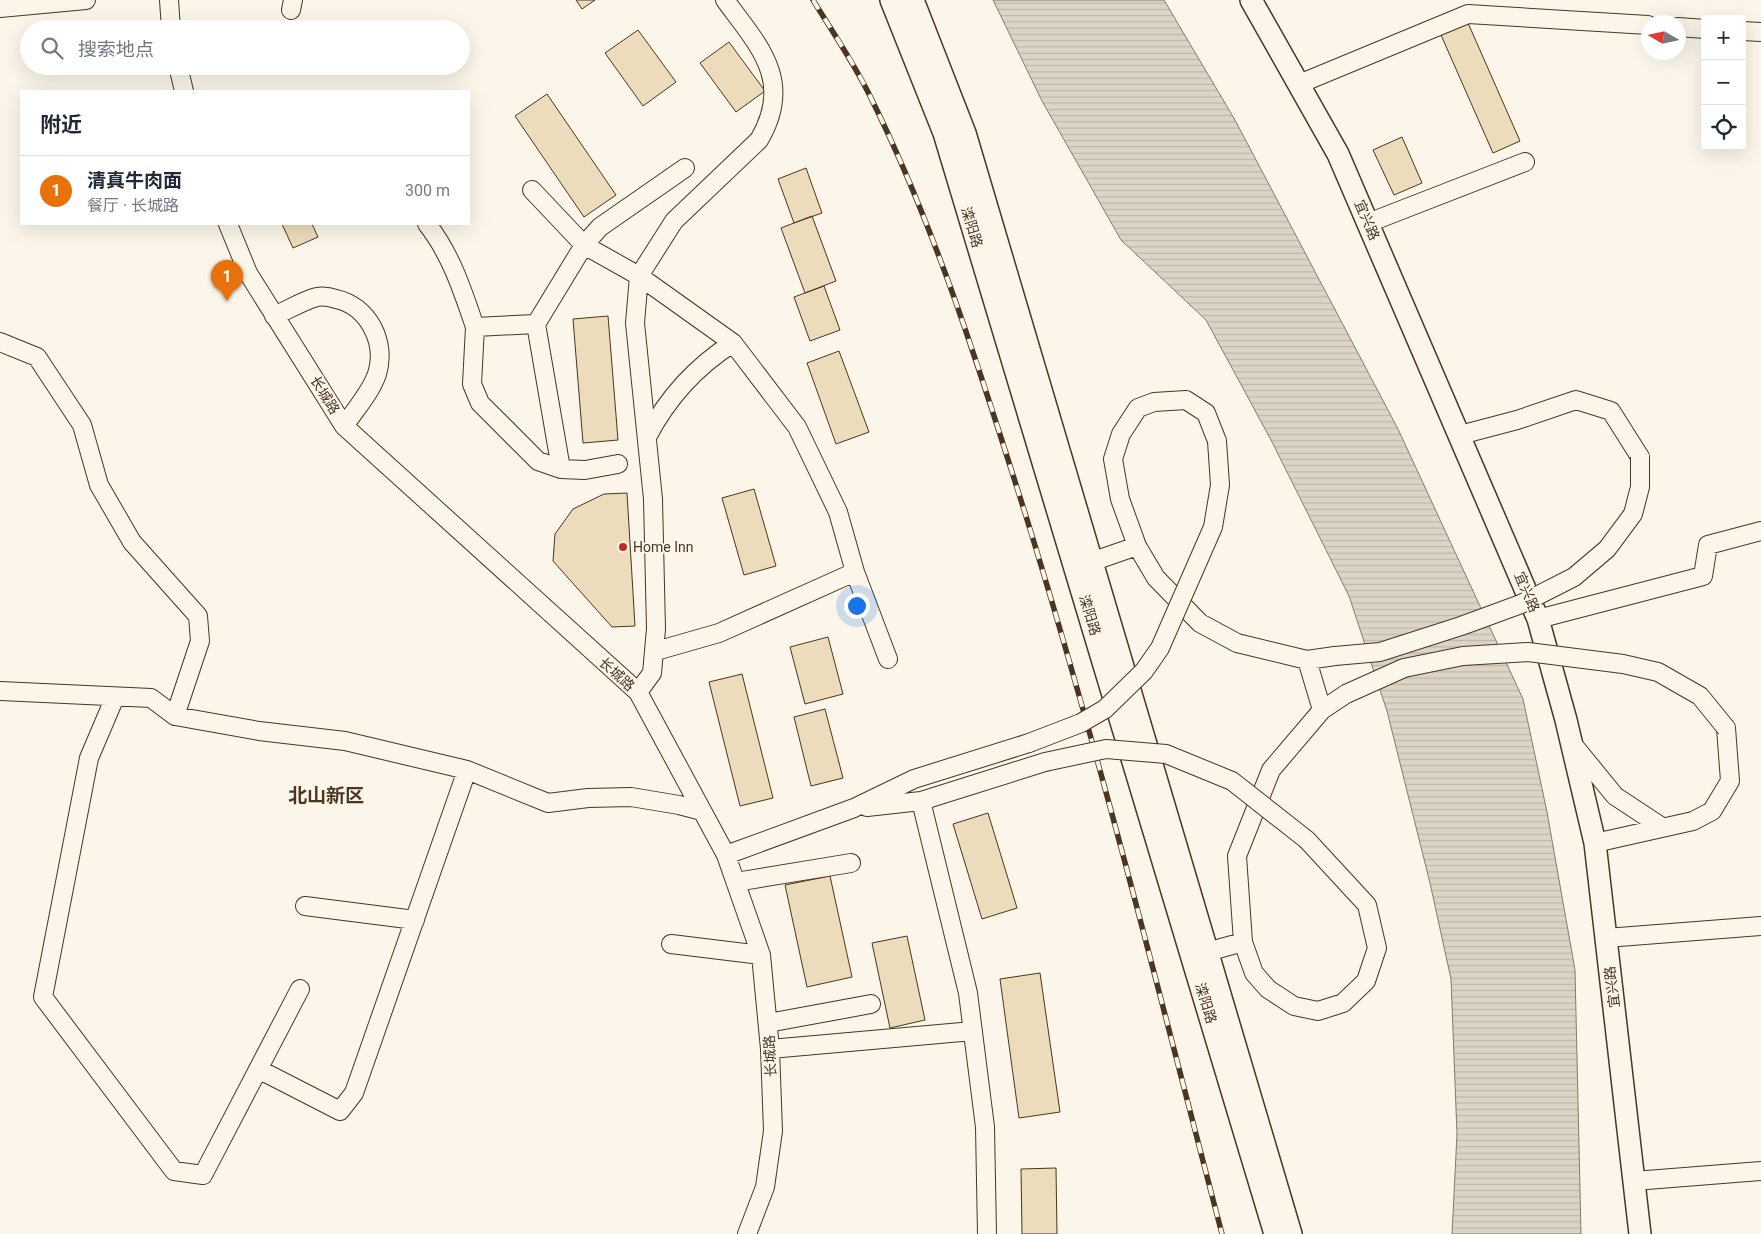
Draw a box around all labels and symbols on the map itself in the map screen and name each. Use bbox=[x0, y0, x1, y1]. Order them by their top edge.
north arrow bbox=[1641, 15, 1686, 60]
street label: 宜兴路 bbox=[1351, 198, 1383, 242]
street label: 滦阳路 bbox=[958, 205, 986, 249]
pin: 1 bbox=[211, 260, 243, 301]
street label: 长城路 bbox=[307, 373, 343, 417]
place label: Home Inn bbox=[633, 539, 693, 555]
marker: Home Inn bbox=[617, 541, 629, 553]
street label: 宜兴路 bbox=[1511, 570, 1543, 614]
your location bbox=[844, 593, 870, 619]
street label: 滦阳路 bbox=[1076, 593, 1104, 637]
street label: 长城路 bbox=[596, 654, 638, 694]
district label: 北山新区 bbox=[288, 784, 364, 807]
street label: 宜兴路 bbox=[1602, 965, 1622, 1009]
street label: 滦阳路 bbox=[1192, 981, 1220, 1025]
street label: 长城路 bbox=[761, 1035, 779, 1077]

